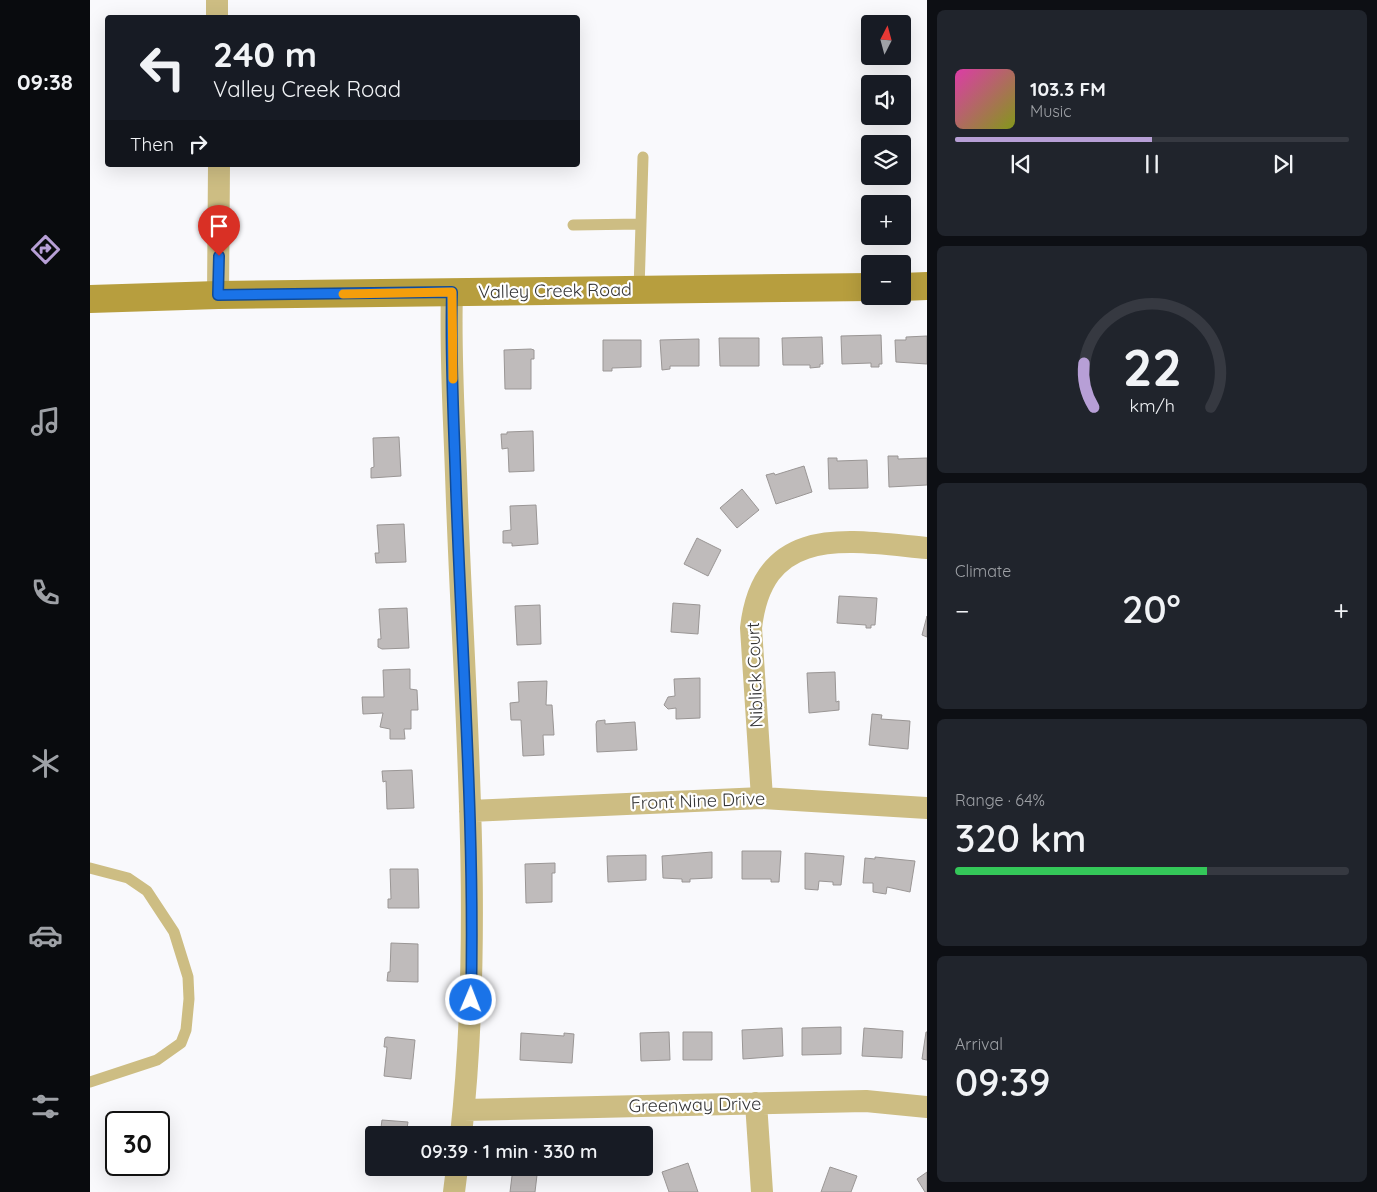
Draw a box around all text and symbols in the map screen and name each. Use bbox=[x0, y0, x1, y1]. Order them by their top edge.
north arrow bbox=[861, 15, 911, 65]
map controls bbox=[861, 15, 911, 305]
text: 240 m bbox=[213, 32, 317, 76]
icon: left bbox=[130, 35, 195, 100]
text: 09:38 bbox=[17, 68, 73, 96]
text: Valley Creek Road bbox=[213, 75, 401, 103]
button: sound bbox=[861, 75, 911, 125]
text: 103.3 FM bbox=[1030, 77, 1106, 101]
text: Music bbox=[1030, 101, 1072, 121]
icon: right bbox=[184, 130, 212, 158]
text: Then bbox=[130, 132, 174, 156]
button: layers bbox=[861, 135, 911, 185]
icon: previous bbox=[1007, 150, 1035, 178]
icon: pause bbox=[1138, 150, 1166, 178]
icon: next bbox=[1269, 150, 1297, 178]
button: + bbox=[861, 195, 911, 245]
pin bbox=[198, 205, 240, 256]
icon: arrive bbox=[205, 212, 233, 240]
icon: directions bbox=[28, 232, 63, 267]
button: − bbox=[861, 255, 911, 305]
street label: Valley Creek Road bbox=[478, 278, 632, 303]
text: 22 bbox=[1122, 334, 1182, 399]
text: km/h bbox=[1129, 394, 1175, 416]
icon: music bbox=[28, 404, 63, 439]
text: Climate bbox=[955, 561, 1011, 581]
icon: phone bbox=[28, 575, 63, 610]
text: 20° bbox=[1122, 585, 1181, 633]
text: − bbox=[955, 593, 970, 628]
text: + bbox=[1333, 593, 1349, 628]
street label: Niblick Court bbox=[741, 622, 768, 728]
icon: climate bbox=[28, 746, 63, 781]
street label: Front Nine Drive bbox=[630, 787, 766, 814]
text: Range · 64% bbox=[955, 790, 1045, 810]
text: 320 km bbox=[955, 814, 1086, 862]
icon: car bbox=[28, 918, 63, 953]
position arrow bbox=[444, 973, 496, 1025]
text: Arrival bbox=[955, 1034, 1003, 1054]
text: 09:39 bbox=[955, 1058, 1051, 1106]
icon: filters bbox=[28, 1089, 63, 1124]
street label: Greenway Drive bbox=[628, 1092, 762, 1117]
speed limit sign: 30 bbox=[105, 1111, 170, 1176]
text: 09:39 · 1 min · 330 m bbox=[420, 1139, 598, 1163]

